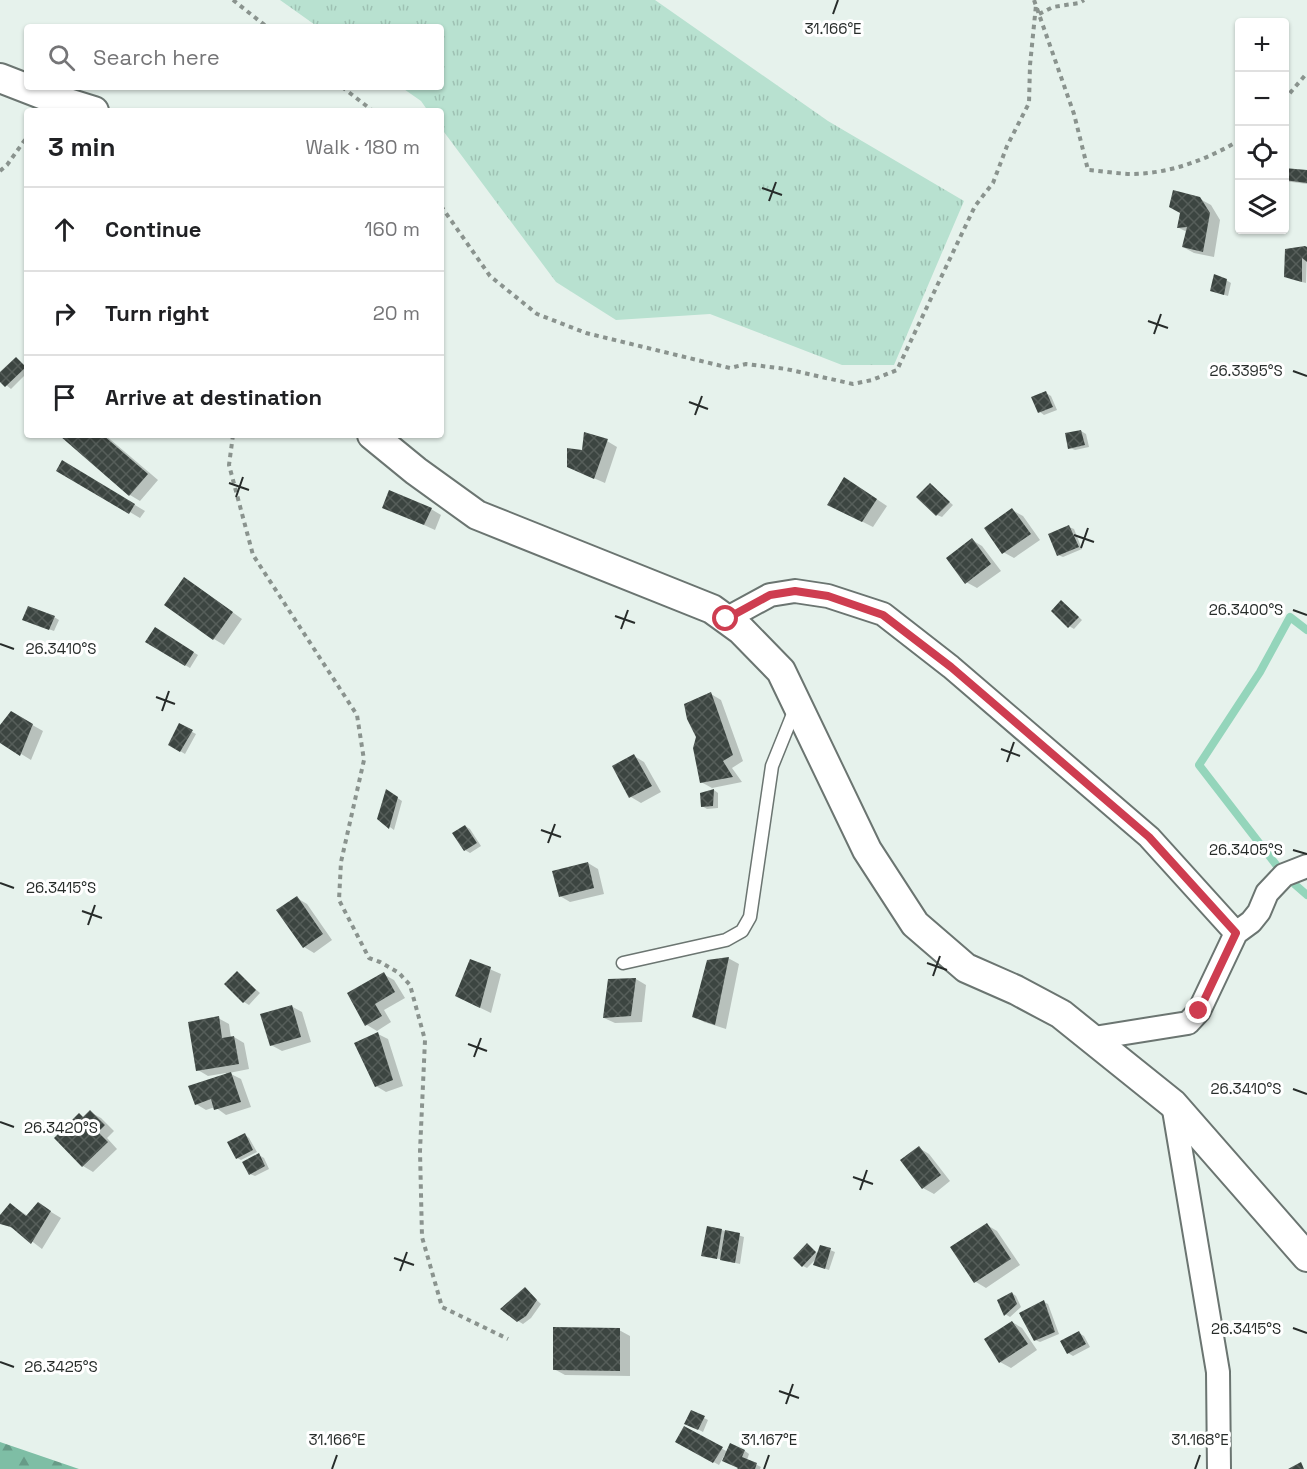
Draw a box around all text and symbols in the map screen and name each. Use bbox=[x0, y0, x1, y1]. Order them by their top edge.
map controls bbox=[1235, 18, 1289, 234]
button: + bbox=[1235, 18, 1289, 72]
text: 31.166°E bbox=[804, 19, 862, 38]
search box bbox=[24, 24, 444, 90]
icon: search bbox=[45, 41, 78, 74]
text: Search here bbox=[93, 43, 220, 71]
button: − bbox=[1235, 72, 1289, 126]
button: locate bbox=[1235, 126, 1289, 180]
text: 3 min bbox=[48, 130, 116, 164]
text: Walk · 180 m bbox=[306, 134, 420, 160]
button: layers bbox=[1235, 180, 1289, 234]
icon: ahead bbox=[48, 213, 81, 246]
text: Continue bbox=[105, 215, 201, 243]
text: 160 m bbox=[364, 216, 420, 242]
icon: right bbox=[48, 297, 81, 330]
text: Turn right bbox=[105, 299, 210, 327]
text: 20 m bbox=[373, 300, 420, 326]
text: 26.3395°S bbox=[1209, 361, 1283, 380]
icon: arrive bbox=[48, 381, 81, 414]
text: Arrive at destination bbox=[105, 383, 322, 411]
text: 26.3400°S bbox=[1209, 600, 1283, 619]
route start bbox=[712, 605, 738, 631]
text: 26.3410°S bbox=[26, 639, 96, 658]
text: 26.3405°S bbox=[1209, 840, 1283, 859]
text: 26.3415°S bbox=[26, 878, 96, 897]
route end bbox=[1185, 997, 1211, 1023]
text: 26.3410°S bbox=[1211, 1079, 1281, 1098]
text: 26.3420°S bbox=[24, 1118, 98, 1137]
text: 26.3415°S bbox=[1211, 1319, 1281, 1338]
text: 26.3425°S bbox=[24, 1357, 98, 1376]
text: 31.166°E bbox=[308, 1430, 366, 1449]
text: 31.167°E bbox=[741, 1430, 797, 1449]
text: 31.168°E bbox=[1171, 1430, 1229, 1449]

